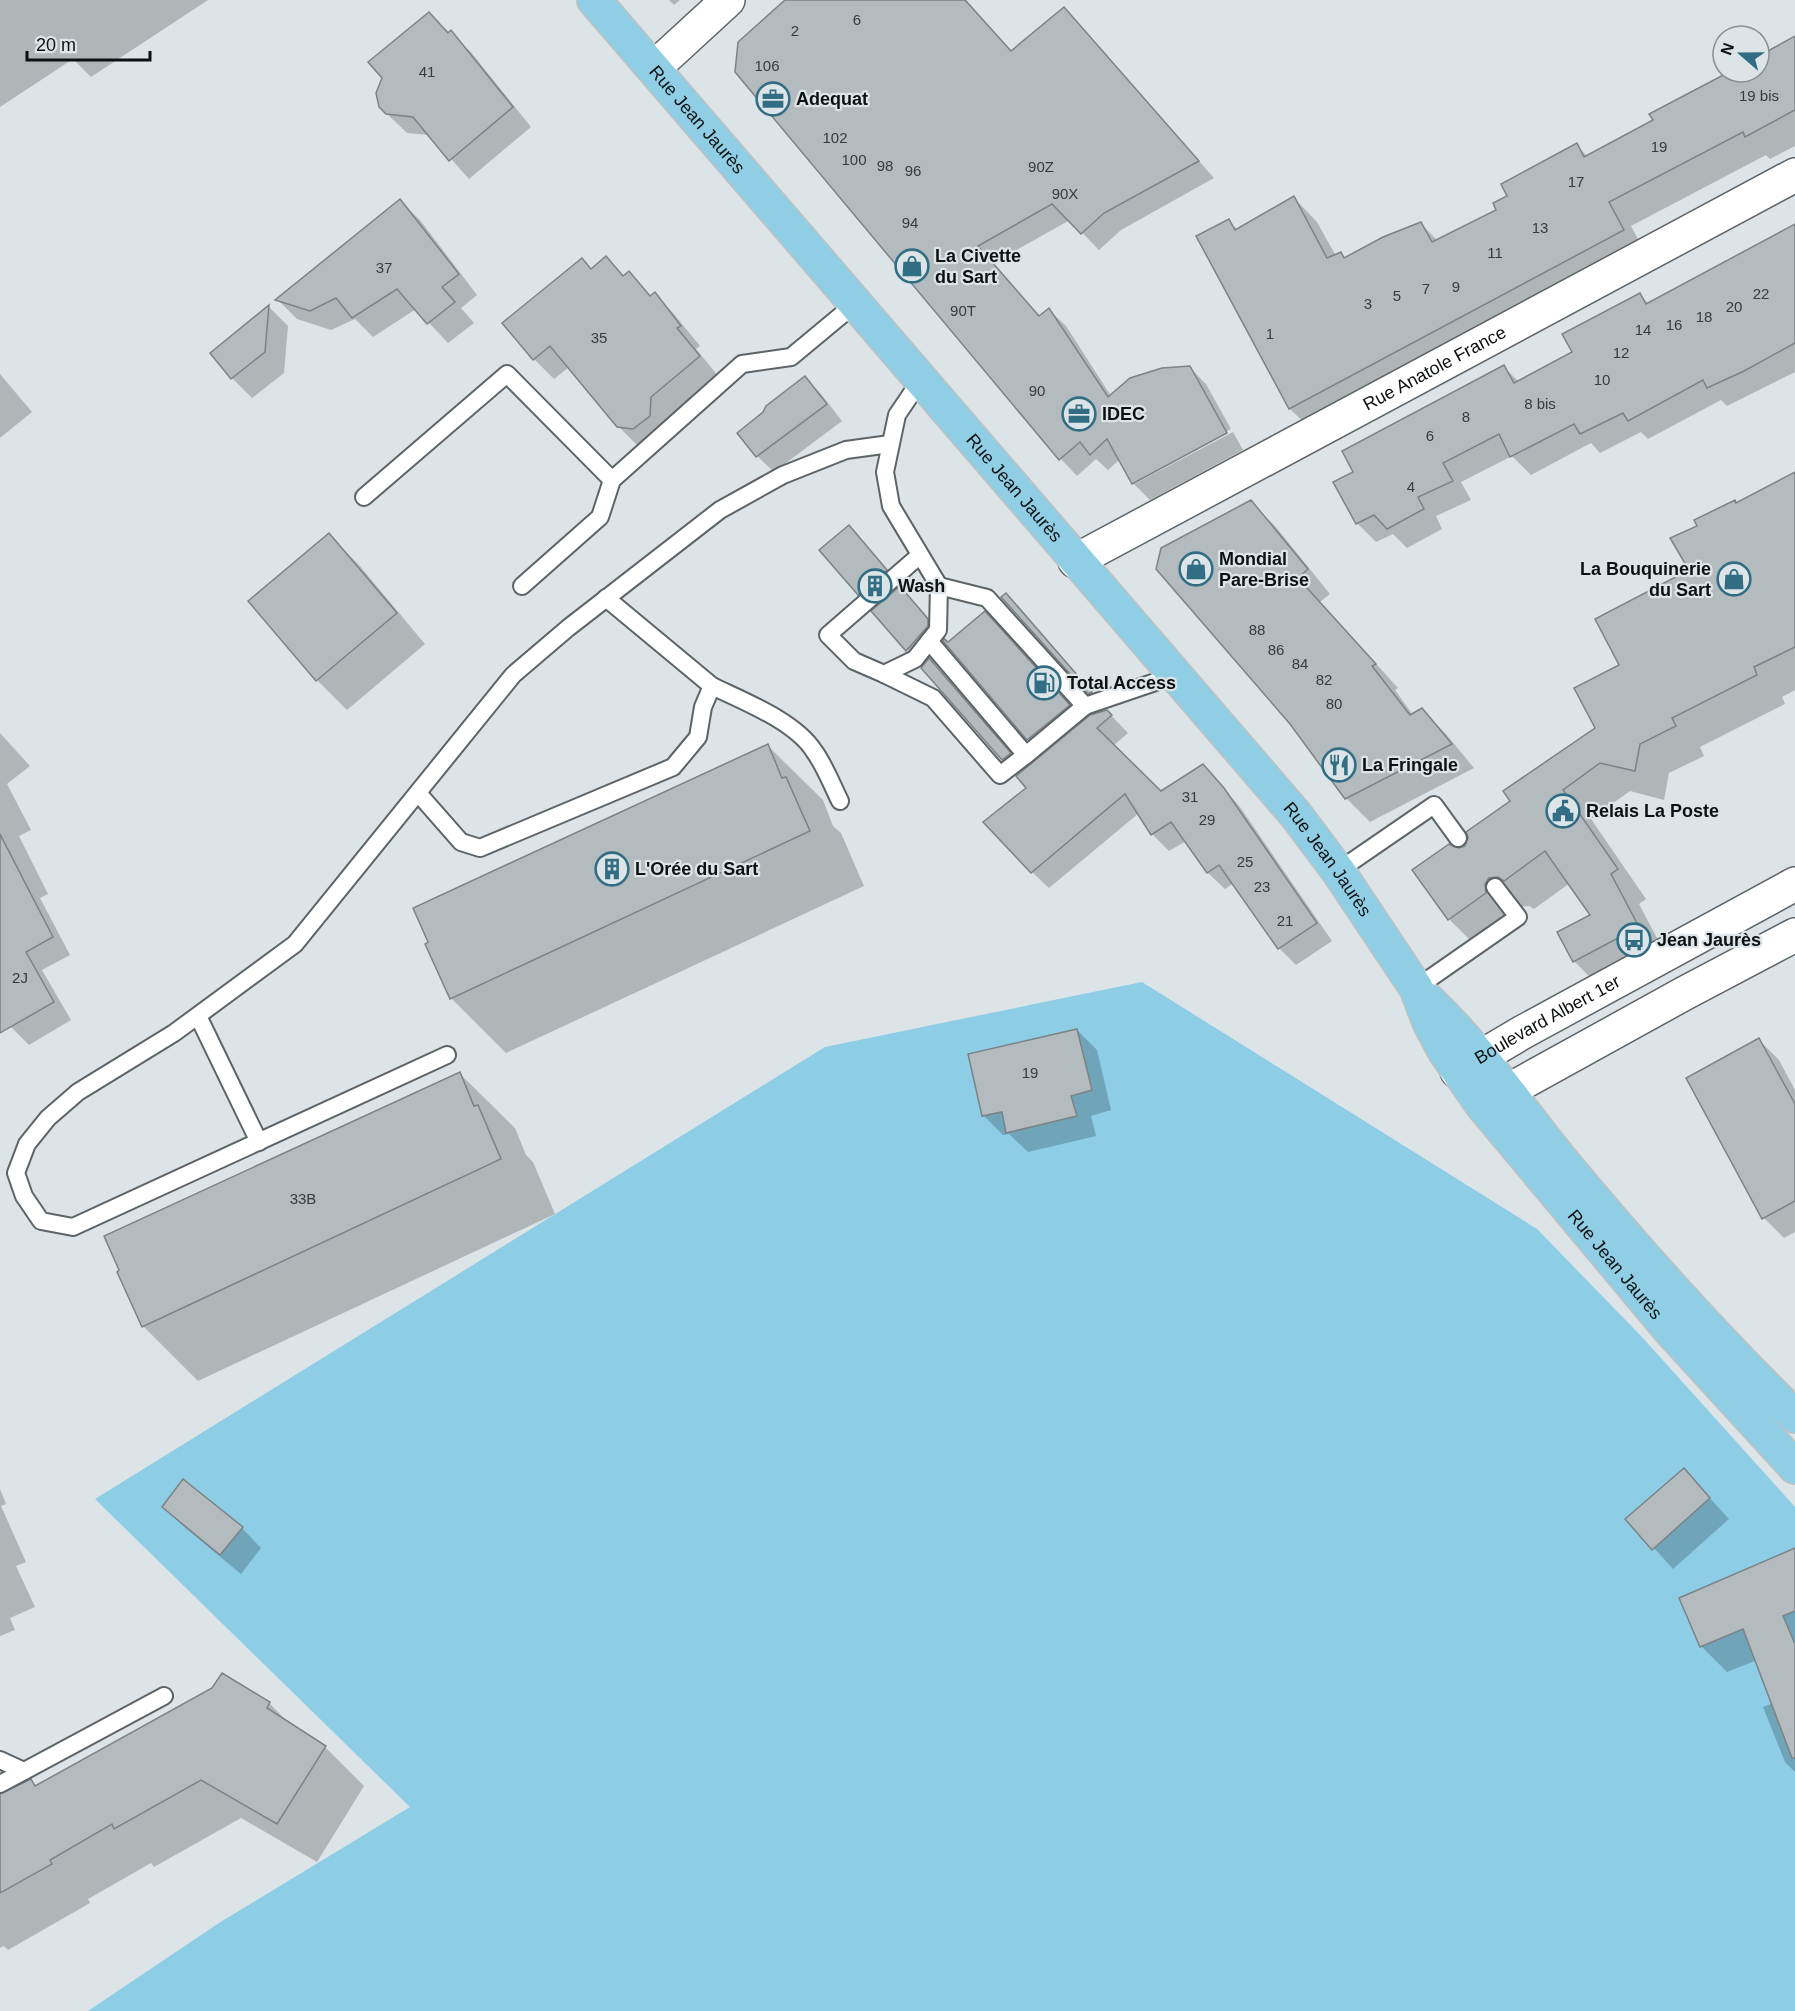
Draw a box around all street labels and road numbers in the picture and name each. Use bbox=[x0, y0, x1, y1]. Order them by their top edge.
street label: Rue Jean Jaurès bbox=[645, 62, 749, 178]
street label: Rue Anatole France bbox=[1360, 322, 1509, 415]
street label: Rue Jean Jaurès bbox=[962, 430, 1066, 546]
street label: Rue Jean Jaurès bbox=[1279, 798, 1375, 920]
street label: Boulevard Albert 1er bbox=[1471, 971, 1623, 1068]
street label: Rue Jean Jaurès bbox=[1564, 1206, 1666, 1323]

